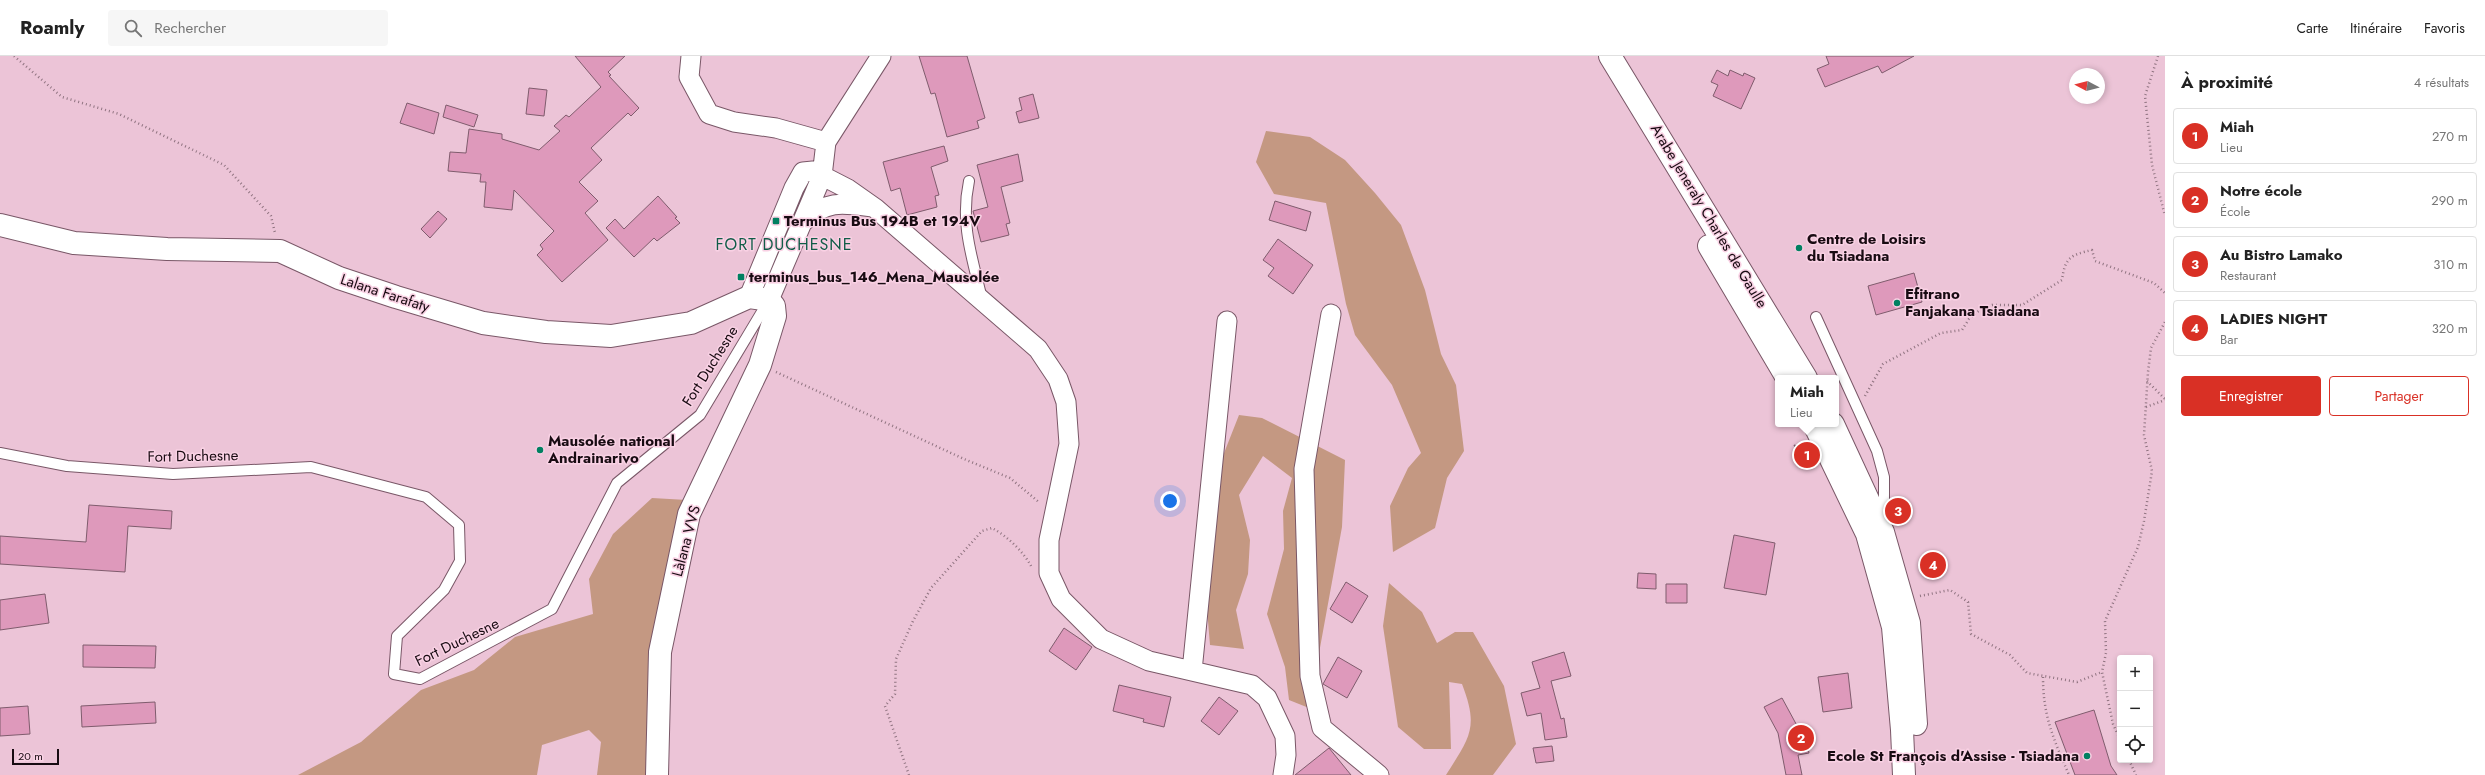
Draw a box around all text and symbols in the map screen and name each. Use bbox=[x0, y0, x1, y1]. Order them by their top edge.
search box bbox=[108, 10, 388, 46]
text: Roamly bbox=[20, 14, 84, 41]
icon: search bbox=[122, 17, 144, 39]
text: Rechercher bbox=[154, 17, 226, 39]
text: Carte bbox=[2296, 18, 2328, 38]
text: Itinéraire bbox=[2350, 18, 2402, 38]
text: Favoris bbox=[2424, 18, 2465, 38]
north arrow bbox=[2069, 68, 2105, 104]
text: À proximité bbox=[2181, 70, 2273, 94]
text: 4 résultats bbox=[2414, 73, 2469, 92]
text: Miah bbox=[2220, 116, 2254, 138]
street label: Arabe Jeneraly Charles de Gaulle bbox=[1645, 120, 1773, 312]
text: 1 bbox=[2192, 127, 2198, 146]
text: 270 m bbox=[2432, 127, 2468, 146]
text: Lieu bbox=[2220, 138, 2243, 157]
text: Notre école bbox=[2220, 180, 2302, 202]
text: 2 bbox=[2191, 191, 2199, 210]
text: 290 m bbox=[2431, 191, 2468, 210]
text: École bbox=[2220, 202, 2250, 221]
place label: Terminus Bus 194B et 194V bbox=[784, 210, 981, 232]
marker: Terminus Bus 194B et 194V bbox=[771, 216, 781, 226]
place label: Centre de Loisirs du Tsiadana bbox=[1807, 228, 1926, 267]
district label: FORT DUCHESNE bbox=[716, 233, 852, 256]
marker: Centre de Loisirs du Tsiadana bbox=[1794, 243, 1804, 253]
text: Au Bistro Lamako bbox=[2220, 244, 2343, 266]
text: 3 bbox=[2191, 255, 2199, 274]
text: 310 m bbox=[2433, 255, 2468, 274]
place label: terminus_bus_146_Mena_Mausolée bbox=[749, 266, 1000, 288]
text: Restaurant bbox=[2220, 266, 2276, 285]
street label: Lalana Farafaty bbox=[338, 268, 433, 318]
marker: terminus_bus_146_Mena_Mausolée bbox=[736, 272, 746, 282]
place label: Efitrano Fanjakana Tsiadana bbox=[1905, 283, 2040, 322]
marker: Efitrano Fanjakana Tsiadana bbox=[1892, 298, 1902, 308]
text: LADIES NIGHT bbox=[2220, 308, 2327, 330]
text: 4 bbox=[2190, 319, 2200, 338]
text: 320 m bbox=[2432, 319, 2468, 338]
street label: Fort Duchesne bbox=[677, 321, 744, 410]
text: Bar bbox=[2220, 330, 2238, 349]
popup bbox=[1775, 375, 1839, 427]
button: Enregistrer bbox=[2181, 376, 2321, 416]
button: Partager bbox=[2329, 376, 2469, 416]
text: Miah bbox=[1790, 381, 1824, 403]
text: Lieu bbox=[1790, 403, 1813, 422]
place label: Mausolée national Andrainarivo bbox=[547, 430, 675, 469]
pin: 1 bbox=[1794, 440, 1820, 470]
street label: Fort Duchesne bbox=[147, 444, 239, 468]
marker: Mausolée national Andrainarivo bbox=[535, 445, 545, 455]
your location bbox=[1160, 491, 1180, 511]
pin: 3 bbox=[1885, 496, 1911, 526]
street label: Làlana VVS bbox=[666, 503, 706, 579]
pin: 4 bbox=[1920, 550, 1946, 580]
street label: Fort Duchesne bbox=[411, 612, 503, 672]
map controls bbox=[2117, 655, 2153, 763]
button: + bbox=[2117, 655, 2153, 691]
button: − bbox=[2117, 691, 2153, 727]
pin: 2 bbox=[1788, 723, 1814, 753]
button: locate bbox=[2117, 727, 2153, 763]
place label: Ecole St François d'Assise - Tsiadana bbox=[1827, 745, 2079, 767]
scale bar bbox=[12, 747, 59, 766]
text: 20 m bbox=[18, 748, 43, 764]
marker: Ecole St François d'Assise - Tsiadana bbox=[2082, 751, 2092, 761]

